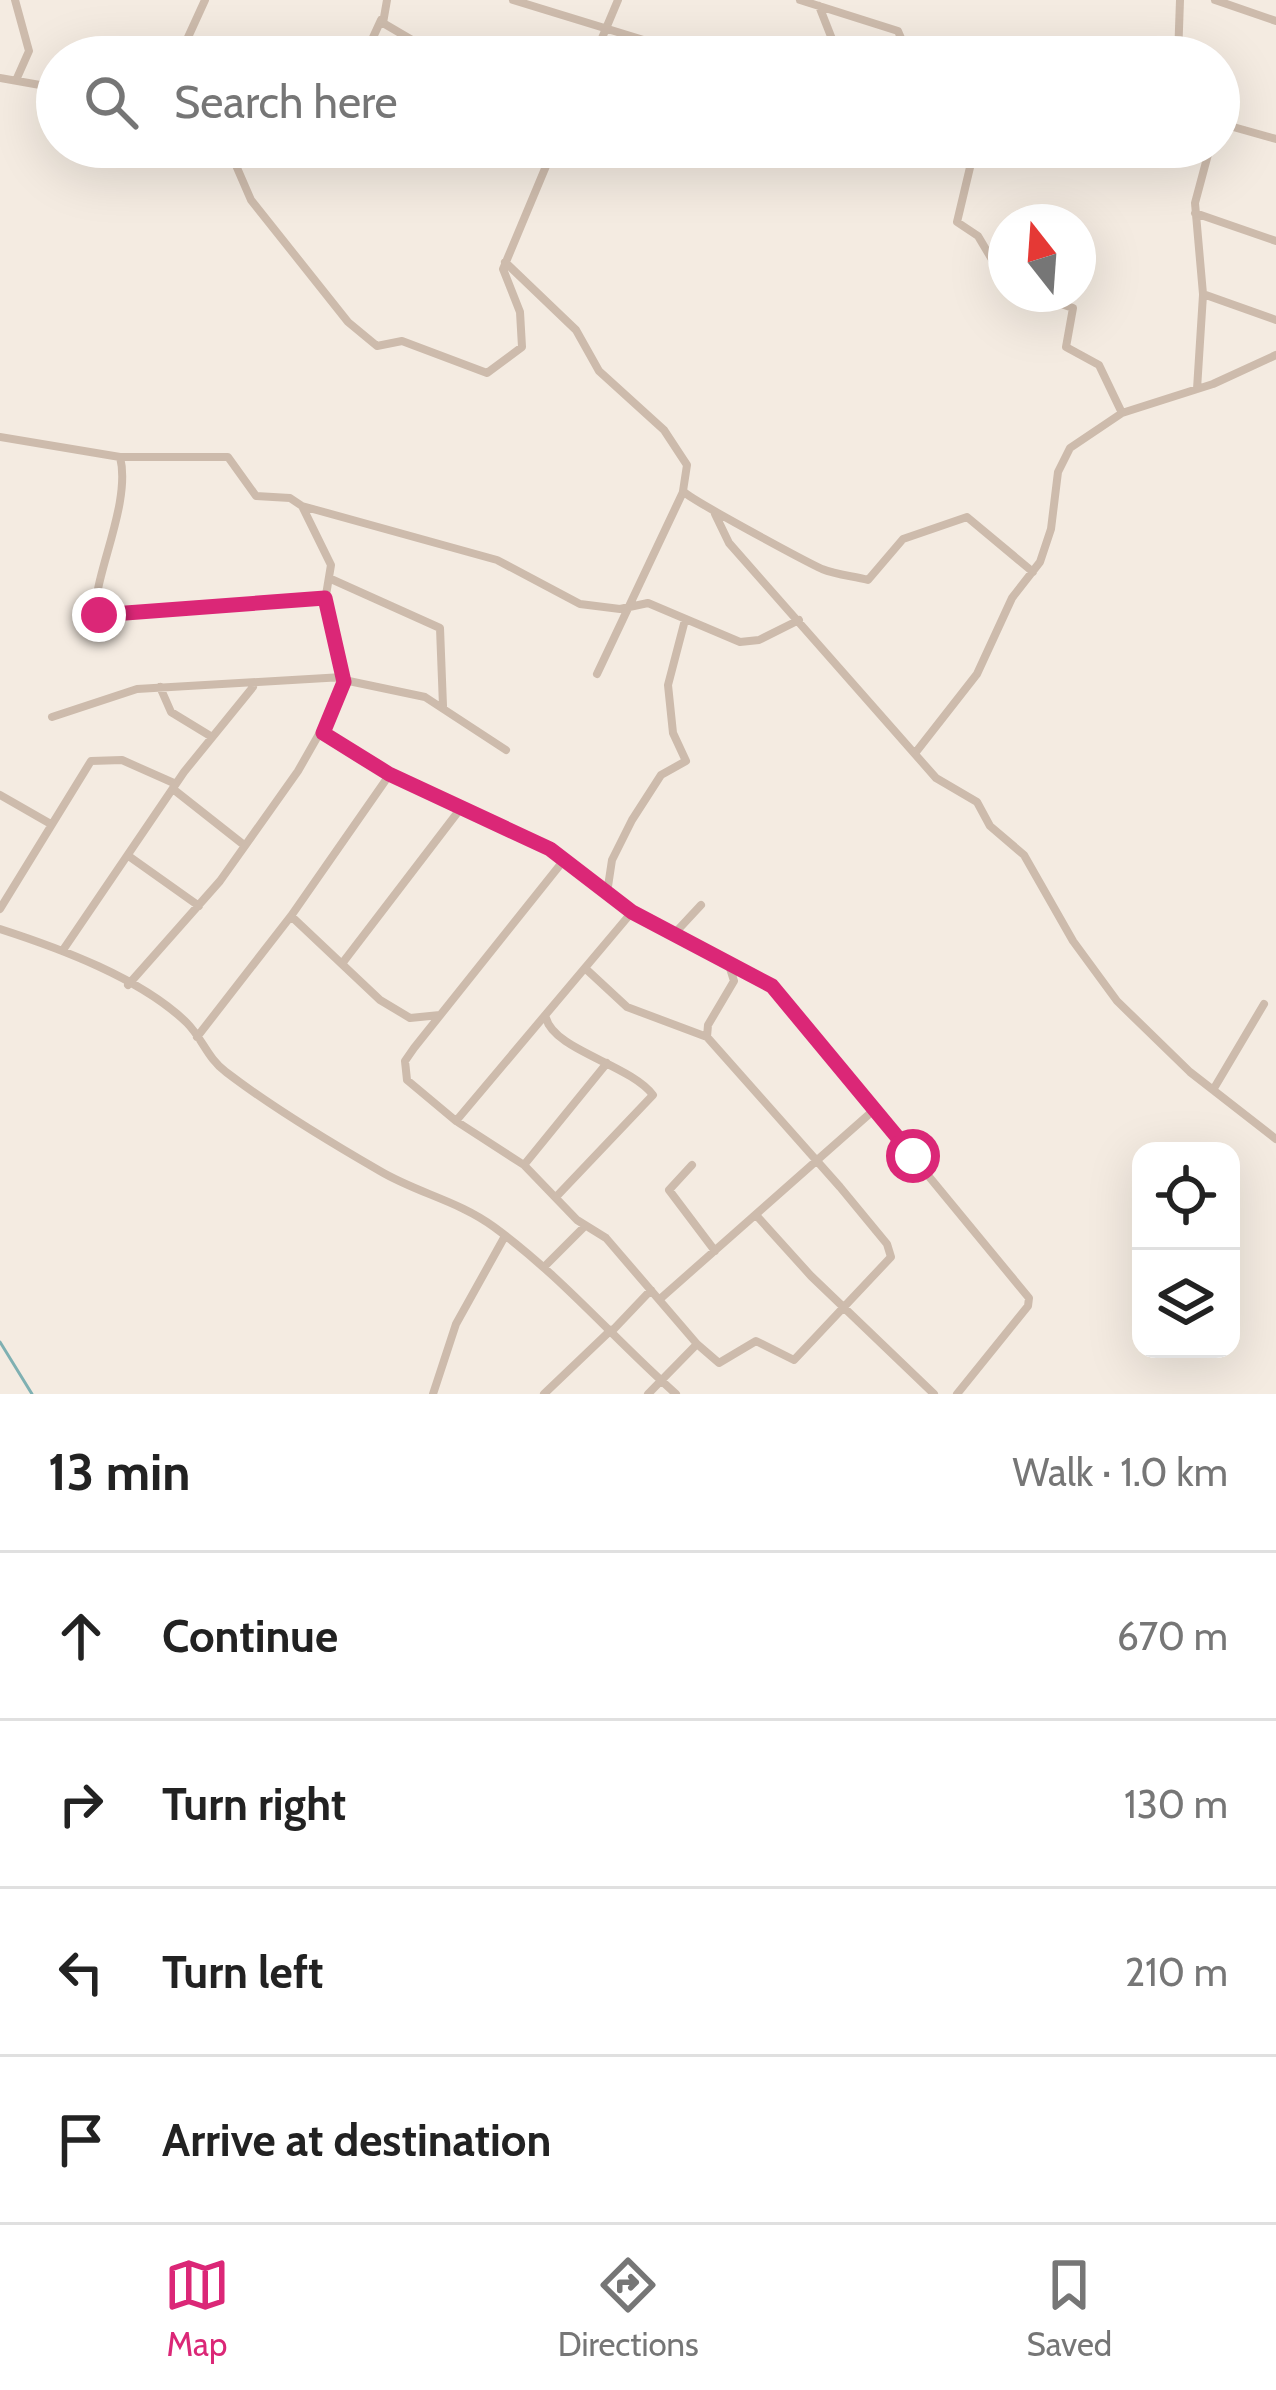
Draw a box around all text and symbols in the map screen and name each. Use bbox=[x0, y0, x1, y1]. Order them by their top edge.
search box bbox=[36, 36, 1240, 168]
icon: search bbox=[78, 69, 144, 135]
text: Search here bbox=[174, 75, 398, 129]
north arrow bbox=[988, 204, 1096, 312]
route end bbox=[72, 588, 126, 642]
route start bbox=[886, 1129, 940, 1183]
map controls bbox=[1132, 1142, 1240, 1358]
button: locate bbox=[1132, 1142, 1240, 1250]
button: layers bbox=[1132, 1250, 1240, 1358]
text: 13 min bbox=[48, 1441, 191, 1503]
text: Walk · 1.0 km bbox=[1013, 1448, 1228, 1496]
icon: ahead bbox=[48, 1603, 114, 1669]
text: Continue bbox=[162, 1609, 338, 1663]
text: 670 m bbox=[1117, 1612, 1228, 1660]
icon: right bbox=[48, 1771, 114, 1837]
text: Turn right bbox=[162, 1777, 346, 1831]
text: 130 m bbox=[1124, 1780, 1228, 1828]
icon: left bbox=[48, 1939, 114, 2005]
text: Turn left bbox=[162, 1945, 324, 1999]
text: 210 m bbox=[1125, 1948, 1228, 1996]
icon: arrive bbox=[48, 2107, 114, 2173]
text: Arrive at destination bbox=[162, 2113, 551, 2167]
tab: Map bbox=[164, 2252, 230, 2364]
tab: Directions bbox=[558, 2252, 699, 2364]
tab: Saved bbox=[1026, 2252, 1112, 2364]

